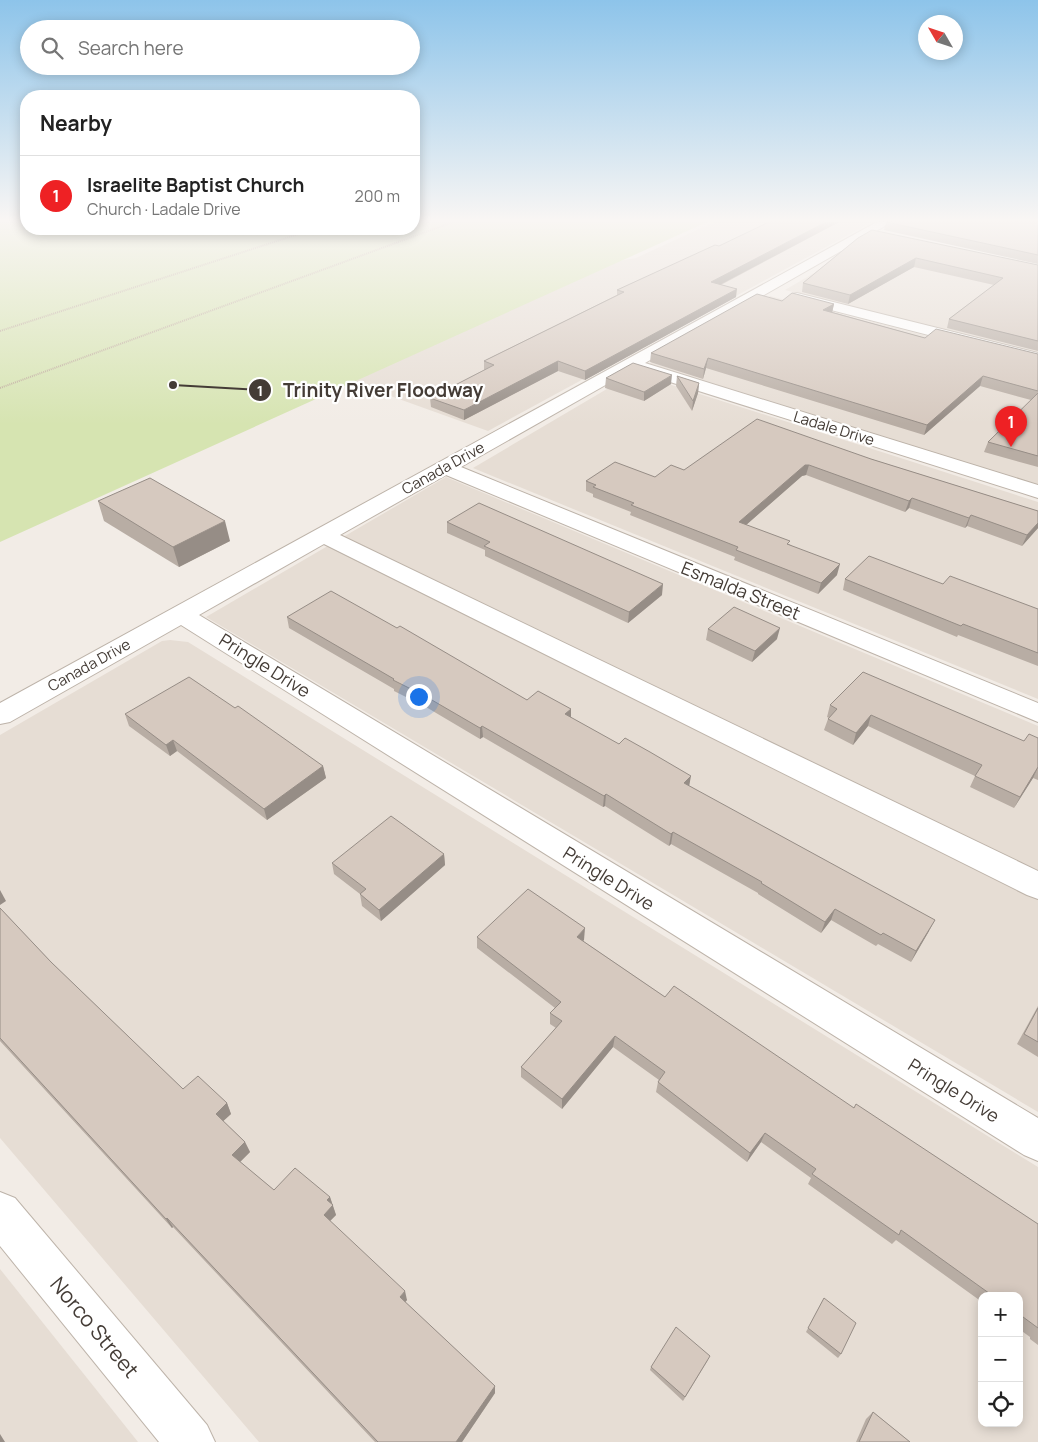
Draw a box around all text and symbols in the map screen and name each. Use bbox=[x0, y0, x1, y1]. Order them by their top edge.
north arrow bbox=[918, 15, 963, 60]
search box bbox=[20, 20, 420, 75]
icon: search bbox=[38, 34, 66, 62]
text: Search here bbox=[78, 35, 184, 61]
text: Nearby bbox=[40, 109, 112, 137]
text: Israelite Baptist Church bbox=[87, 172, 304, 198]
text: 1 bbox=[52, 185, 60, 207]
text: 200 m bbox=[355, 185, 400, 207]
text: Church · Ladale Drive bbox=[87, 198, 241, 220]
callout: Trinity River Floodway bbox=[248, 373, 493, 407]
text: Trinity River Floodway bbox=[283, 377, 483, 403]
text: 1 bbox=[257, 380, 263, 401]
street label: Ladale Drive bbox=[791, 406, 877, 450]
pin: 1 bbox=[995, 406, 1027, 447]
street label: Canada Drive bbox=[398, 437, 488, 499]
street label: Esmalda Street bbox=[678, 555, 804, 625]
street label: Pringle Drive bbox=[215, 627, 315, 703]
street label: Canada Drive bbox=[44, 634, 134, 696]
your location bbox=[406, 684, 432, 710]
street label: Pringle Drive bbox=[559, 840, 659, 916]
street label: Pringle Drive bbox=[904, 1052, 1004, 1128]
street label: Norco Street bbox=[44, 1271, 146, 1383]
map controls bbox=[978, 1292, 1023, 1427]
button: + bbox=[978, 1292, 1023, 1337]
button: − bbox=[978, 1337, 1023, 1382]
button: locate bbox=[978, 1382, 1023, 1427]

